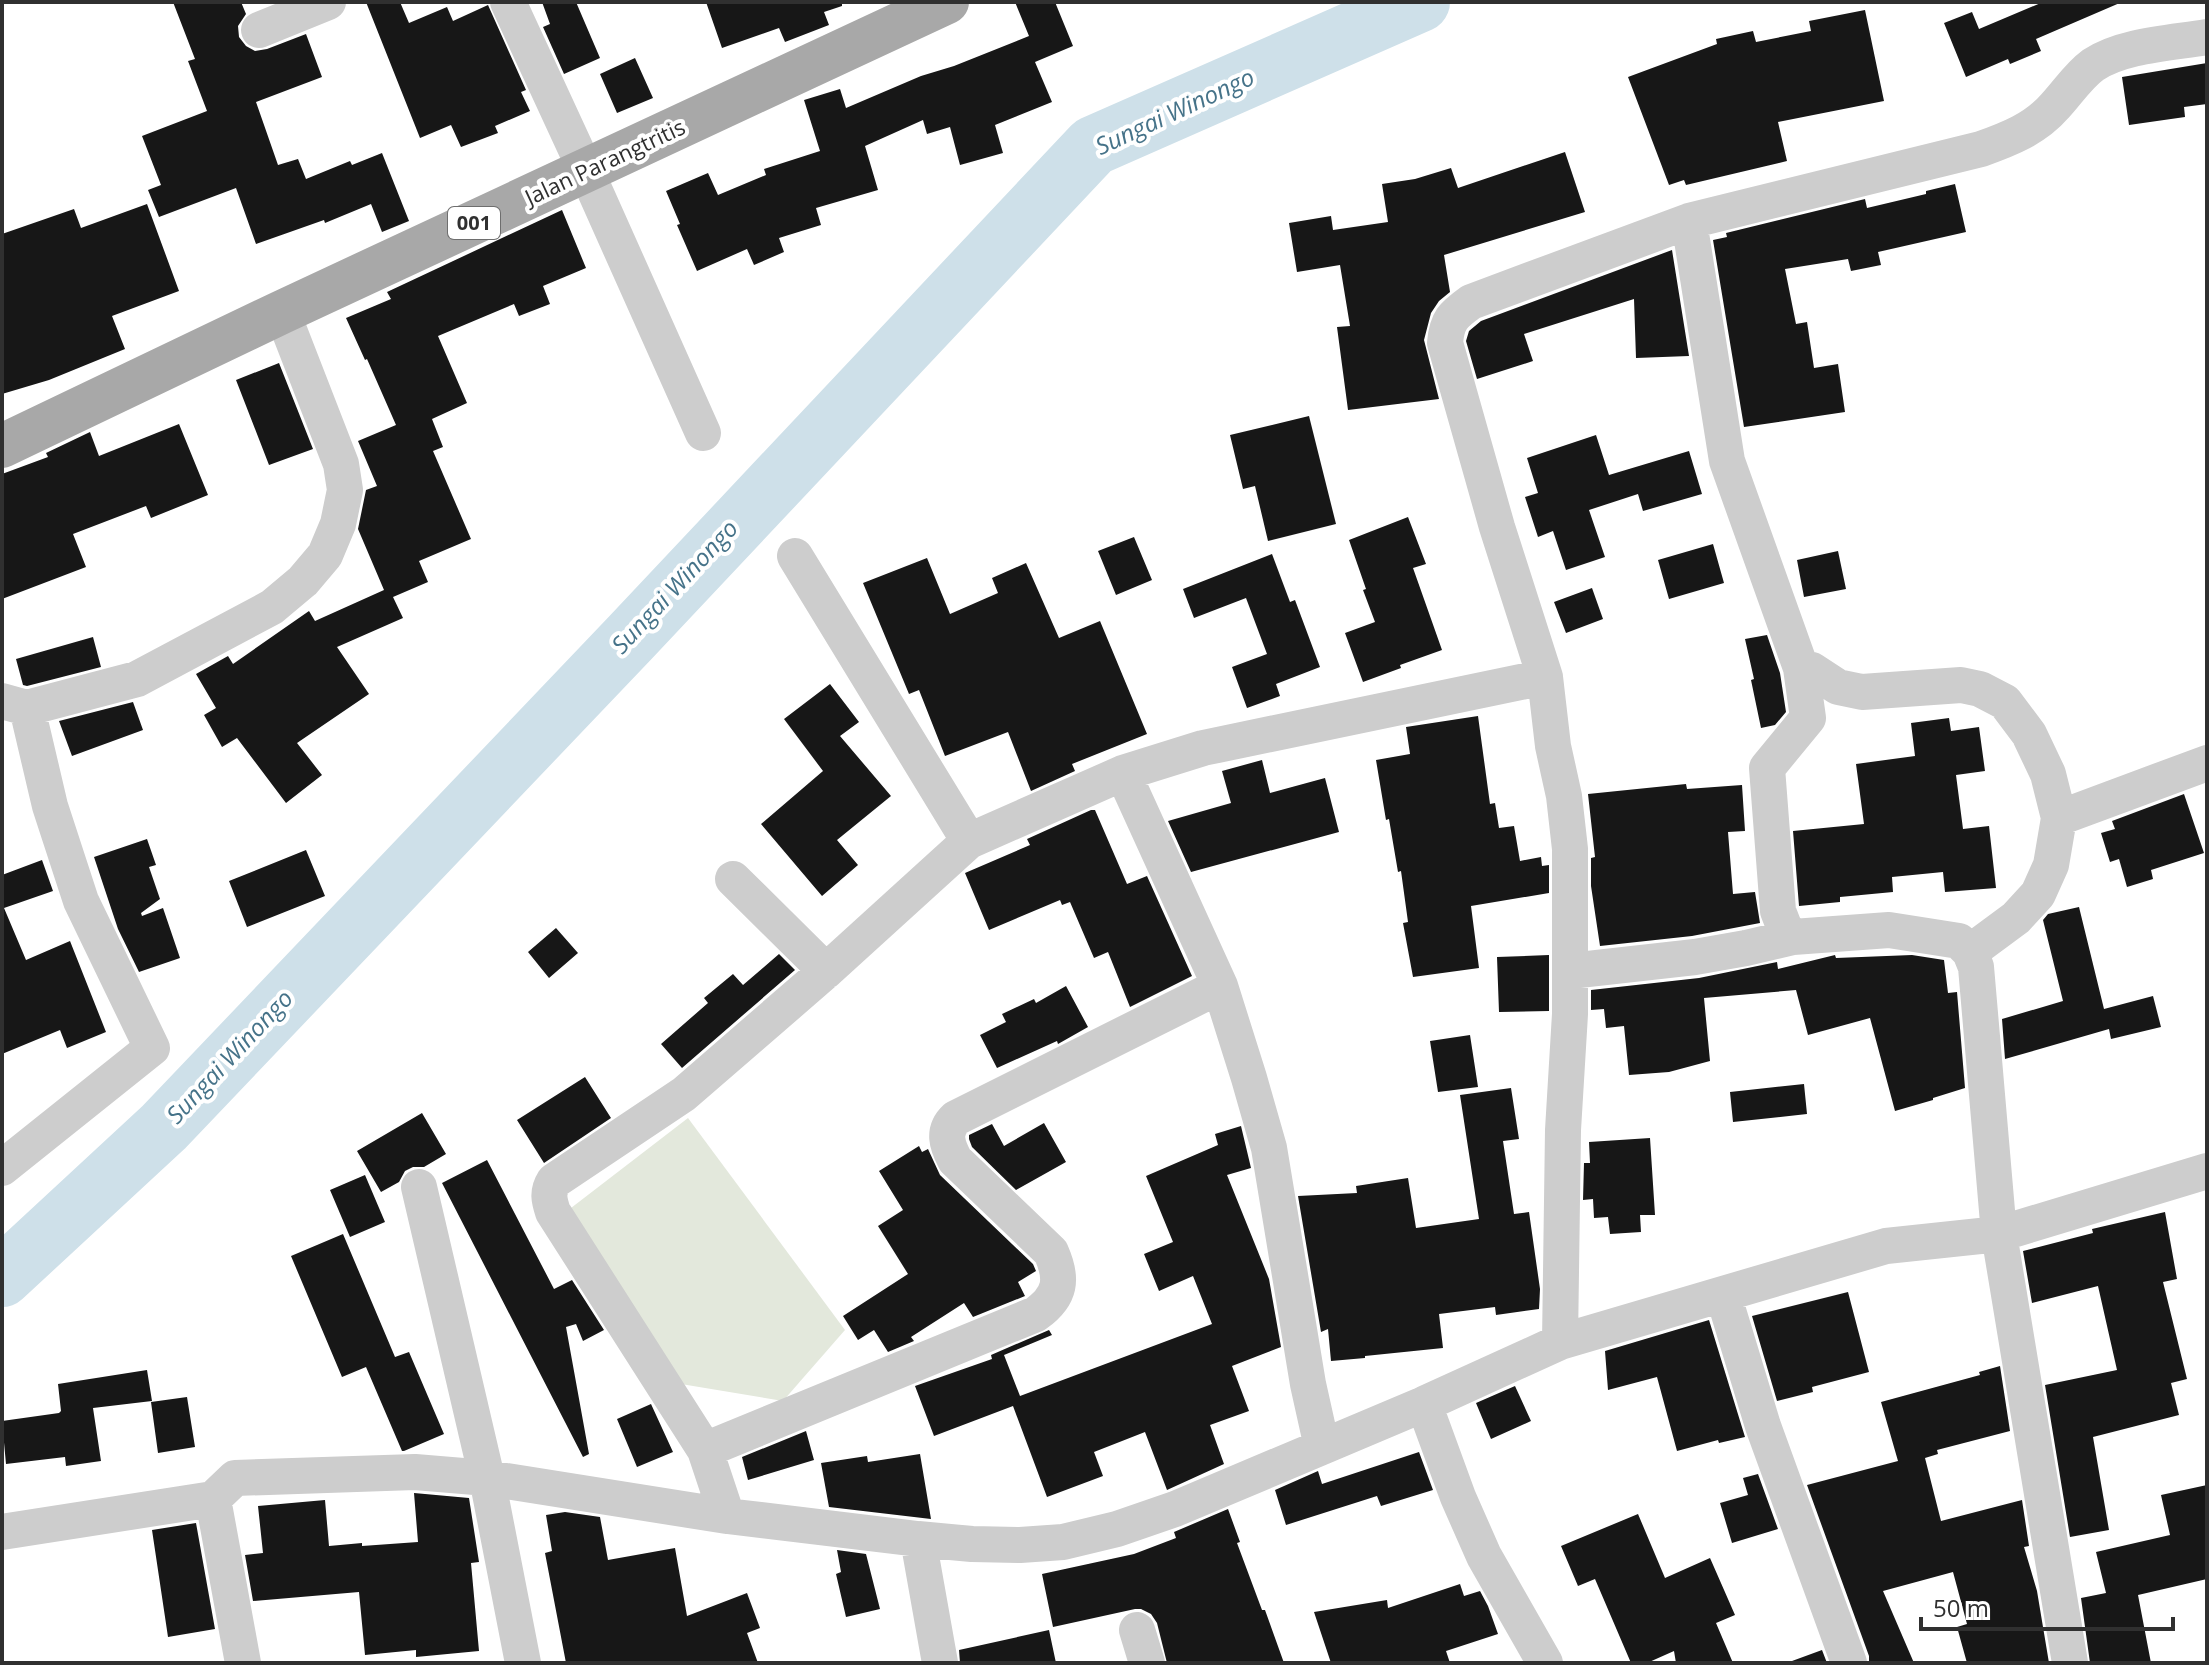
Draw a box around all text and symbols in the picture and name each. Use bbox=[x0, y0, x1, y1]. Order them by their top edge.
water label: Sungai Winongo bbox=[1090, 59, 1259, 162]
street label: Jalan Parangtritis bbox=[518, 111, 690, 212]
road number: 001 bbox=[448, 207, 500, 239]
water label: Sungai Winongo bbox=[603, 512, 745, 660]
water label: Sungai Winongo bbox=[158, 982, 300, 1130]
scale bar bbox=[1921, 1581, 2173, 1631]
text: 50 m bbox=[1933, 1591, 1989, 1624]

